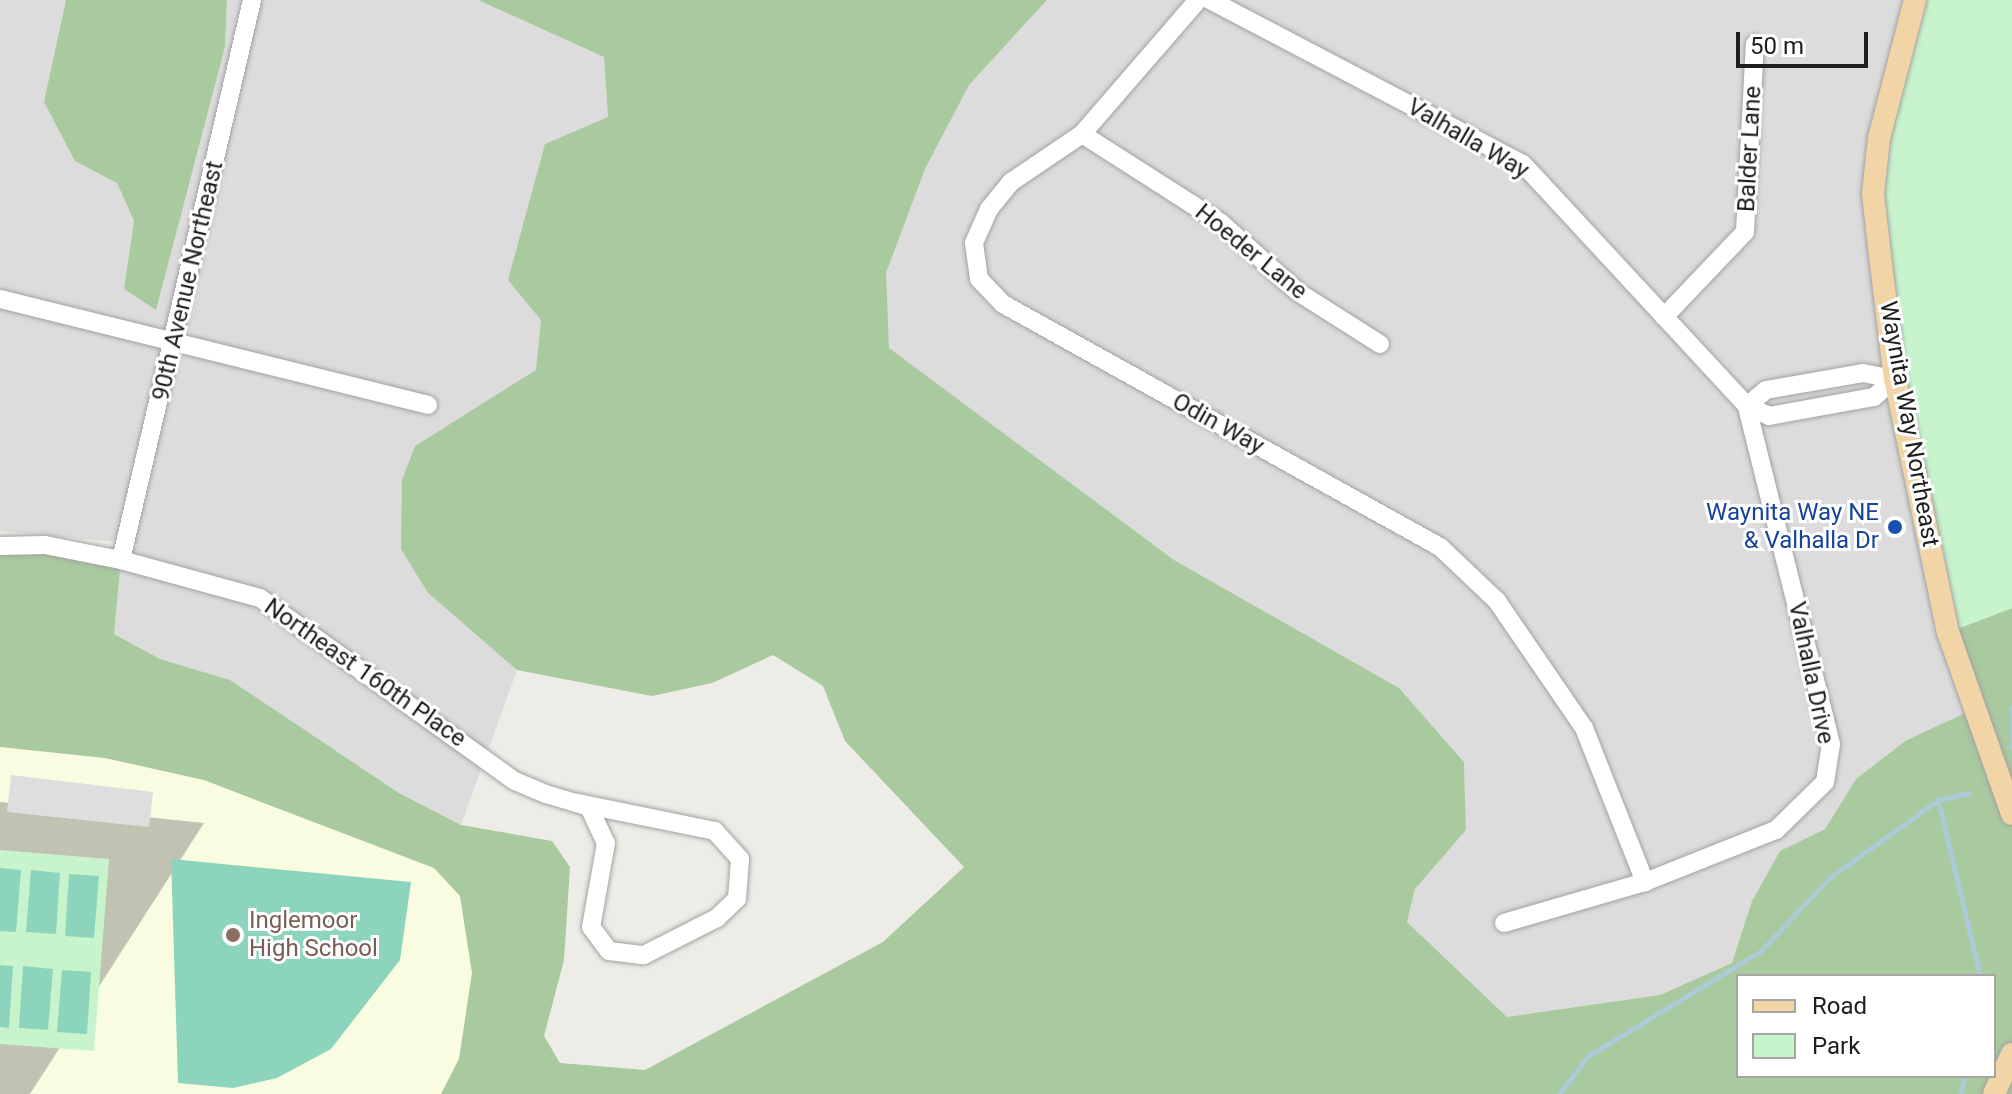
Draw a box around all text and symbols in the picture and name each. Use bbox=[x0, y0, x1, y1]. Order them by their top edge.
scale bar bbox=[1740, 16, 1872, 66]
text: 50 m bbox=[1750, 32, 1804, 60]
street label: Balder Lane bbox=[1732, 85, 1768, 213]
street label: Valhalla Way bbox=[1402, 93, 1534, 185]
street label: 90th Avenue Northeast bbox=[146, 158, 230, 404]
street label: Hoeder Lane bbox=[1189, 198, 1313, 306]
street label: Waynita Way Northeast bbox=[1873, 299, 1945, 549]
street label: Odin Way bbox=[1167, 387, 1269, 461]
place label: Waynita Way NE & Valhalla Dr bbox=[1706, 499, 1879, 555]
marker: Waynita Way NE & Valhalla Dr bbox=[1886, 518, 1904, 536]
street label: Northeast 160th Place bbox=[259, 593, 471, 753]
street label: Valhalla Drive bbox=[1782, 599, 1840, 747]
place label: Inglemoor High School bbox=[249, 907, 378, 963]
marker: Inglemoor High School bbox=[224, 926, 242, 944]
legend bbox=[1736, 974, 1996, 1078]
text: Road bbox=[1812, 992, 1867, 1020]
text: Park bbox=[1812, 1032, 1860, 1060]

